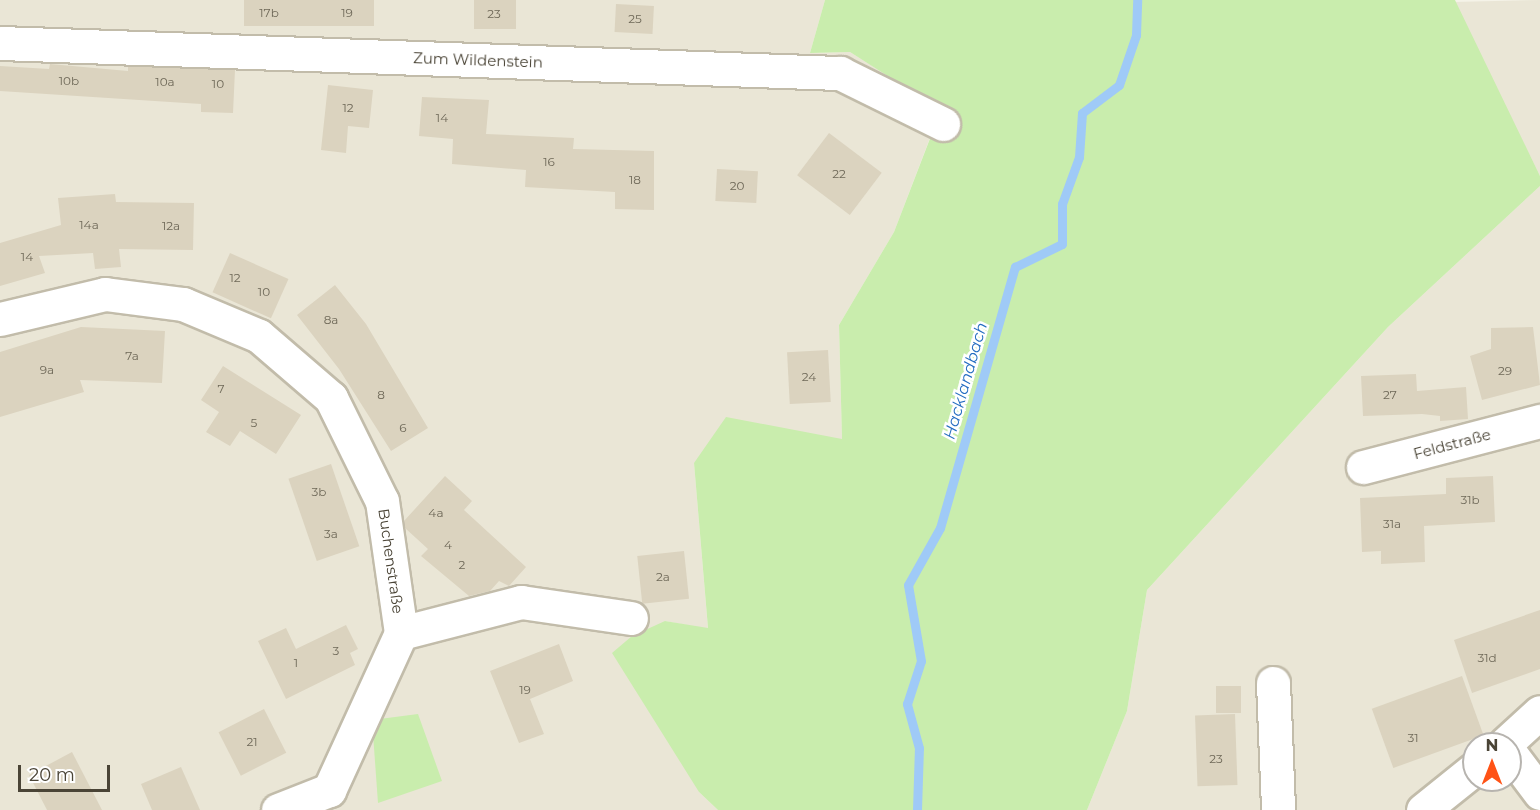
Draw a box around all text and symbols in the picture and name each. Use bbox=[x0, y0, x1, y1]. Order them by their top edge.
house number: 17b bbox=[259, 6, 279, 20]
house number: 19 bbox=[341, 6, 353, 20]
house number: 23 bbox=[487, 7, 501, 21]
house number: 25 bbox=[628, 12, 642, 26]
street label: Zum Wildenstein bbox=[413, 49, 543, 71]
house number: 10b bbox=[59, 74, 79, 88]
house number: 10a bbox=[155, 75, 175, 89]
house number: 10 bbox=[212, 77, 224, 91]
house number: 12 bbox=[342, 101, 354, 115]
house number: 14 bbox=[436, 111, 448, 125]
house number: 16 bbox=[543, 155, 555, 169]
house number: 22 bbox=[832, 167, 846, 181]
house number: 18 bbox=[629, 173, 641, 187]
house number: 20 bbox=[730, 179, 744, 193]
house number: 14a bbox=[79, 218, 99, 232]
house number: 12a bbox=[162, 219, 180, 233]
house number: 14 bbox=[21, 250, 33, 264]
house number: 12 bbox=[229, 271, 241, 285]
house number: 10 bbox=[258, 285, 270, 299]
house number: 8a bbox=[324, 313, 338, 327]
water label: Hacklandbach bbox=[940, 320, 992, 442]
house number: 7a bbox=[125, 349, 139, 363]
house number: 9a bbox=[40, 363, 54, 377]
house number: 29 bbox=[1498, 364, 1512, 378]
house number: 24 bbox=[802, 370, 816, 384]
house number: 7 bbox=[217, 382, 225, 396]
house number: 8 bbox=[377, 388, 385, 402]
house number: 27 bbox=[1383, 388, 1397, 402]
house number: 5 bbox=[251, 416, 257, 430]
house number: 6 bbox=[399, 421, 407, 435]
street label: Feldstraße bbox=[1411, 425, 1493, 463]
house number: 3b bbox=[312, 485, 326, 499]
house number: 31b bbox=[1460, 493, 1480, 507]
house number: 4a bbox=[428, 506, 444, 520]
street label: Buchenstraße bbox=[375, 507, 407, 615]
house number: 31a bbox=[1383, 517, 1401, 531]
house number: 3a bbox=[324, 527, 338, 541]
house number: 4 bbox=[444, 538, 452, 552]
house number: 2 bbox=[459, 558, 465, 572]
house number: 2a bbox=[656, 570, 670, 584]
house number: 3 bbox=[333, 644, 339, 658]
house number: 31d bbox=[1477, 651, 1497, 665]
house number: 1 bbox=[294, 656, 298, 670]
house number: 19 bbox=[519, 683, 531, 697]
house number: 31 bbox=[1407, 731, 1419, 745]
north arrow bbox=[1462, 732, 1522, 792]
house number: 21 bbox=[246, 735, 258, 749]
text: N bbox=[1486, 736, 1498, 755]
house number: 23 bbox=[1209, 752, 1223, 766]
scale bar bbox=[21, 753, 112, 791]
text: 20 m bbox=[29, 764, 75, 786]

